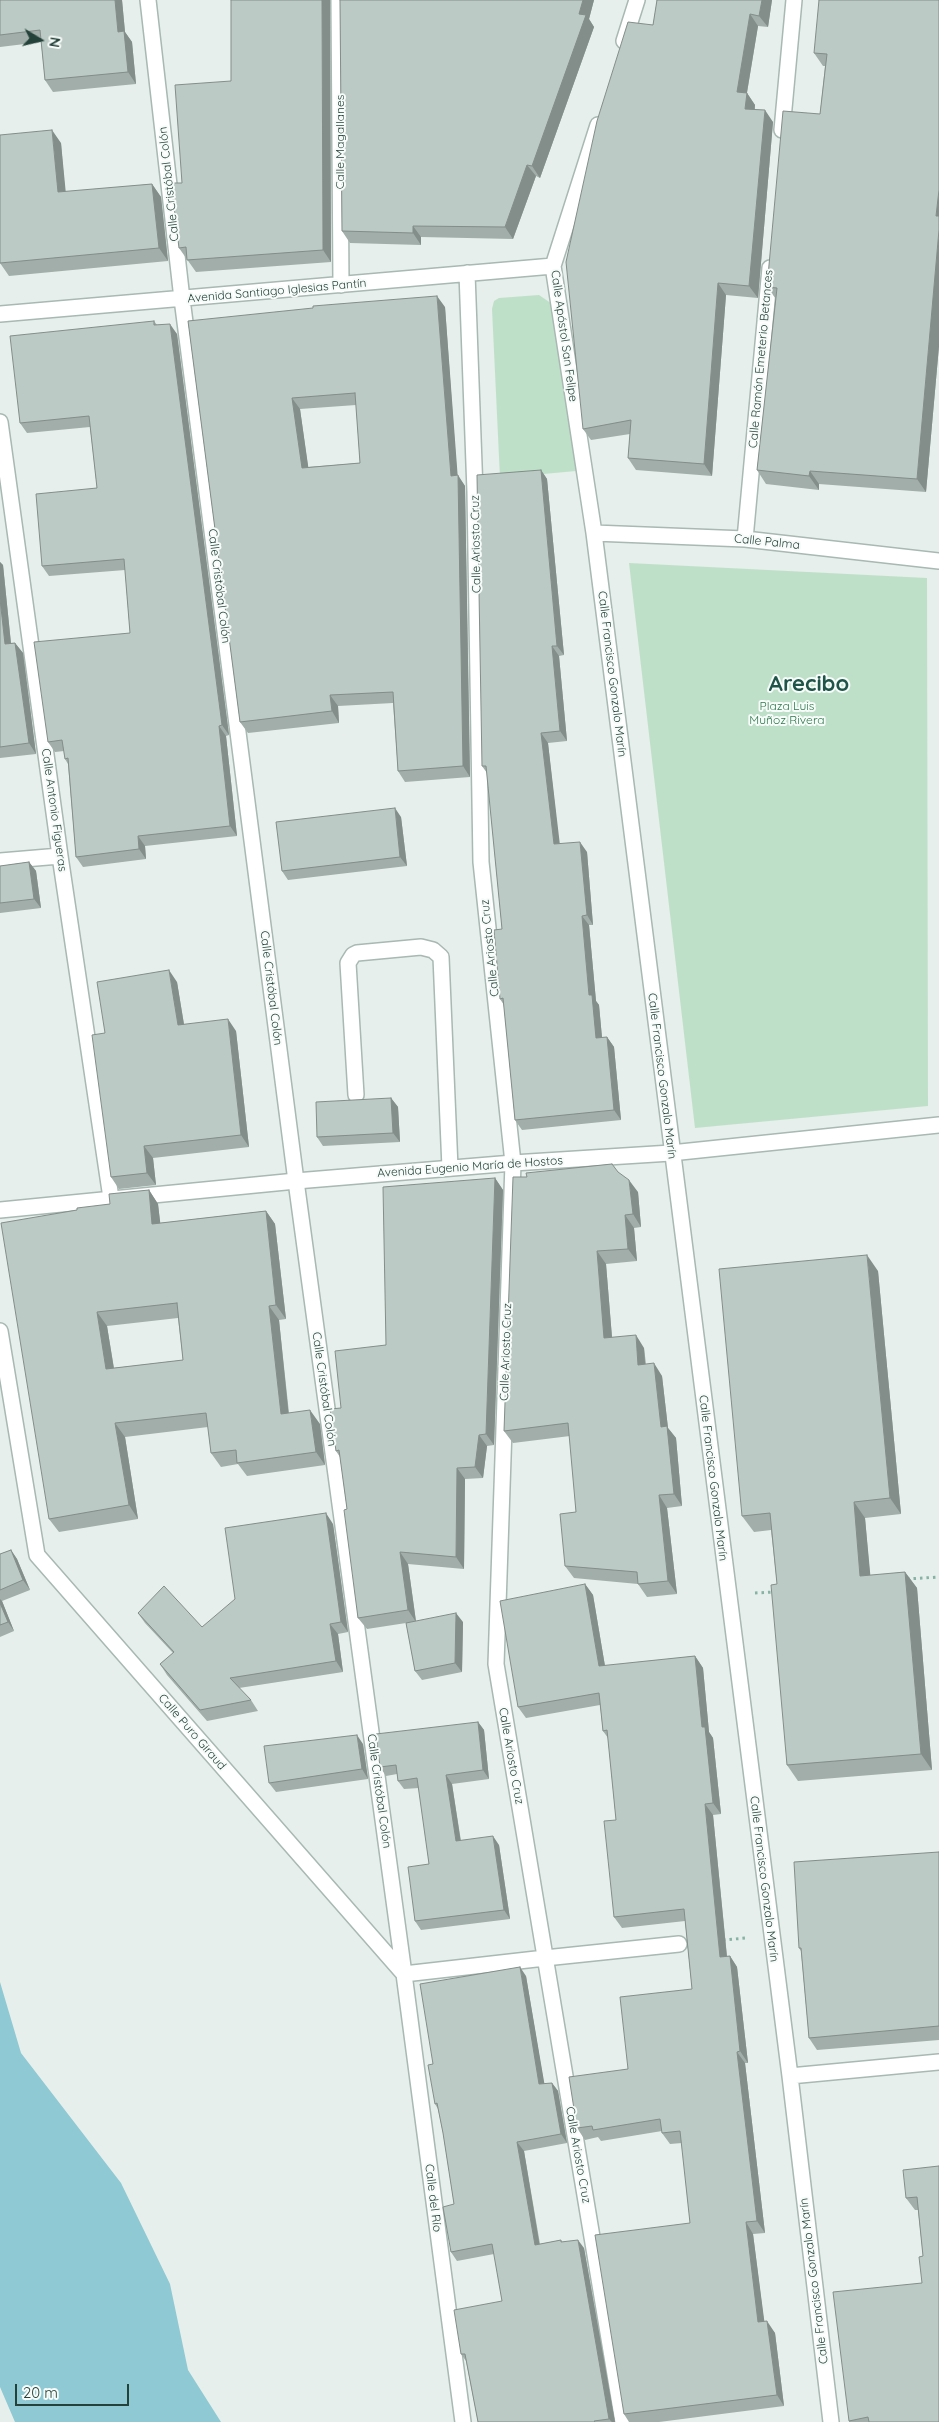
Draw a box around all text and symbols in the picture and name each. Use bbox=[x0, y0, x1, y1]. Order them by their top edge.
north arrow bbox=[15, 15, 65, 65]
text: N bbox=[45, 36, 65, 49]
street label: Calle Magallanes bbox=[333, 95, 347, 189]
street label: Calle Cristóbal Colón bbox=[156, 126, 182, 242]
street label: Calle Apóstol San Felipe bbox=[548, 269, 580, 403]
street label: Calle Ramón Emeterio Betances bbox=[746, 269, 776, 449]
street label: Avenida Santiago Iglesias Pantín bbox=[187, 276, 367, 306]
street label: Calle Ariosto Cruz bbox=[468, 495, 484, 593]
street label: Calle Cristóbal Colón bbox=[205, 528, 233, 644]
street label: Calle Palma bbox=[733, 531, 801, 553]
street label: Calle Francisco Gonzalo Marín bbox=[595, 590, 629, 758]
district label: Arecibo bbox=[769, 671, 849, 697]
park label: Plaza Luis Muñoz Rivera bbox=[749, 699, 825, 727]
street label: Calle Antonio Figueras bbox=[38, 747, 70, 873]
street label: Calle Ariosto Cruz bbox=[478, 899, 502, 997]
street label: Calle Cristóbal Colón bbox=[257, 930, 285, 1046]
street label: Calle Francisco Gonzalo Marín bbox=[645, 992, 679, 1160]
street label: Avenida Eugenio María de Hostos bbox=[377, 1153, 563, 1181]
street label: Calle Ariosto Cruz bbox=[497, 1303, 515, 1401]
street label: Calle Cristóbal Colón bbox=[309, 1331, 339, 1447]
street label: Calle Francisco Gonzalo Marín bbox=[696, 1394, 730, 1562]
street label: Calle Puro Giraud bbox=[155, 1691, 229, 1773]
street label: Calle Ariosto Cruz bbox=[495, 1707, 527, 1805]
street label: Calle Cristóbal Colón bbox=[364, 1733, 394, 1849]
street label: Calle Francisco Gonzalo Marín bbox=[747, 1795, 781, 1963]
street label: Calle Ariosto Cruz bbox=[562, 2106, 594, 2204]
street label: Calle del Río bbox=[422, 2163, 444, 2233]
street label: Calle Francisco Gonzalo Marín bbox=[797, 2197, 831, 2365]
scale bar bbox=[18, 2374, 131, 2406]
text: 20 m bbox=[23, 2383, 58, 2402]

